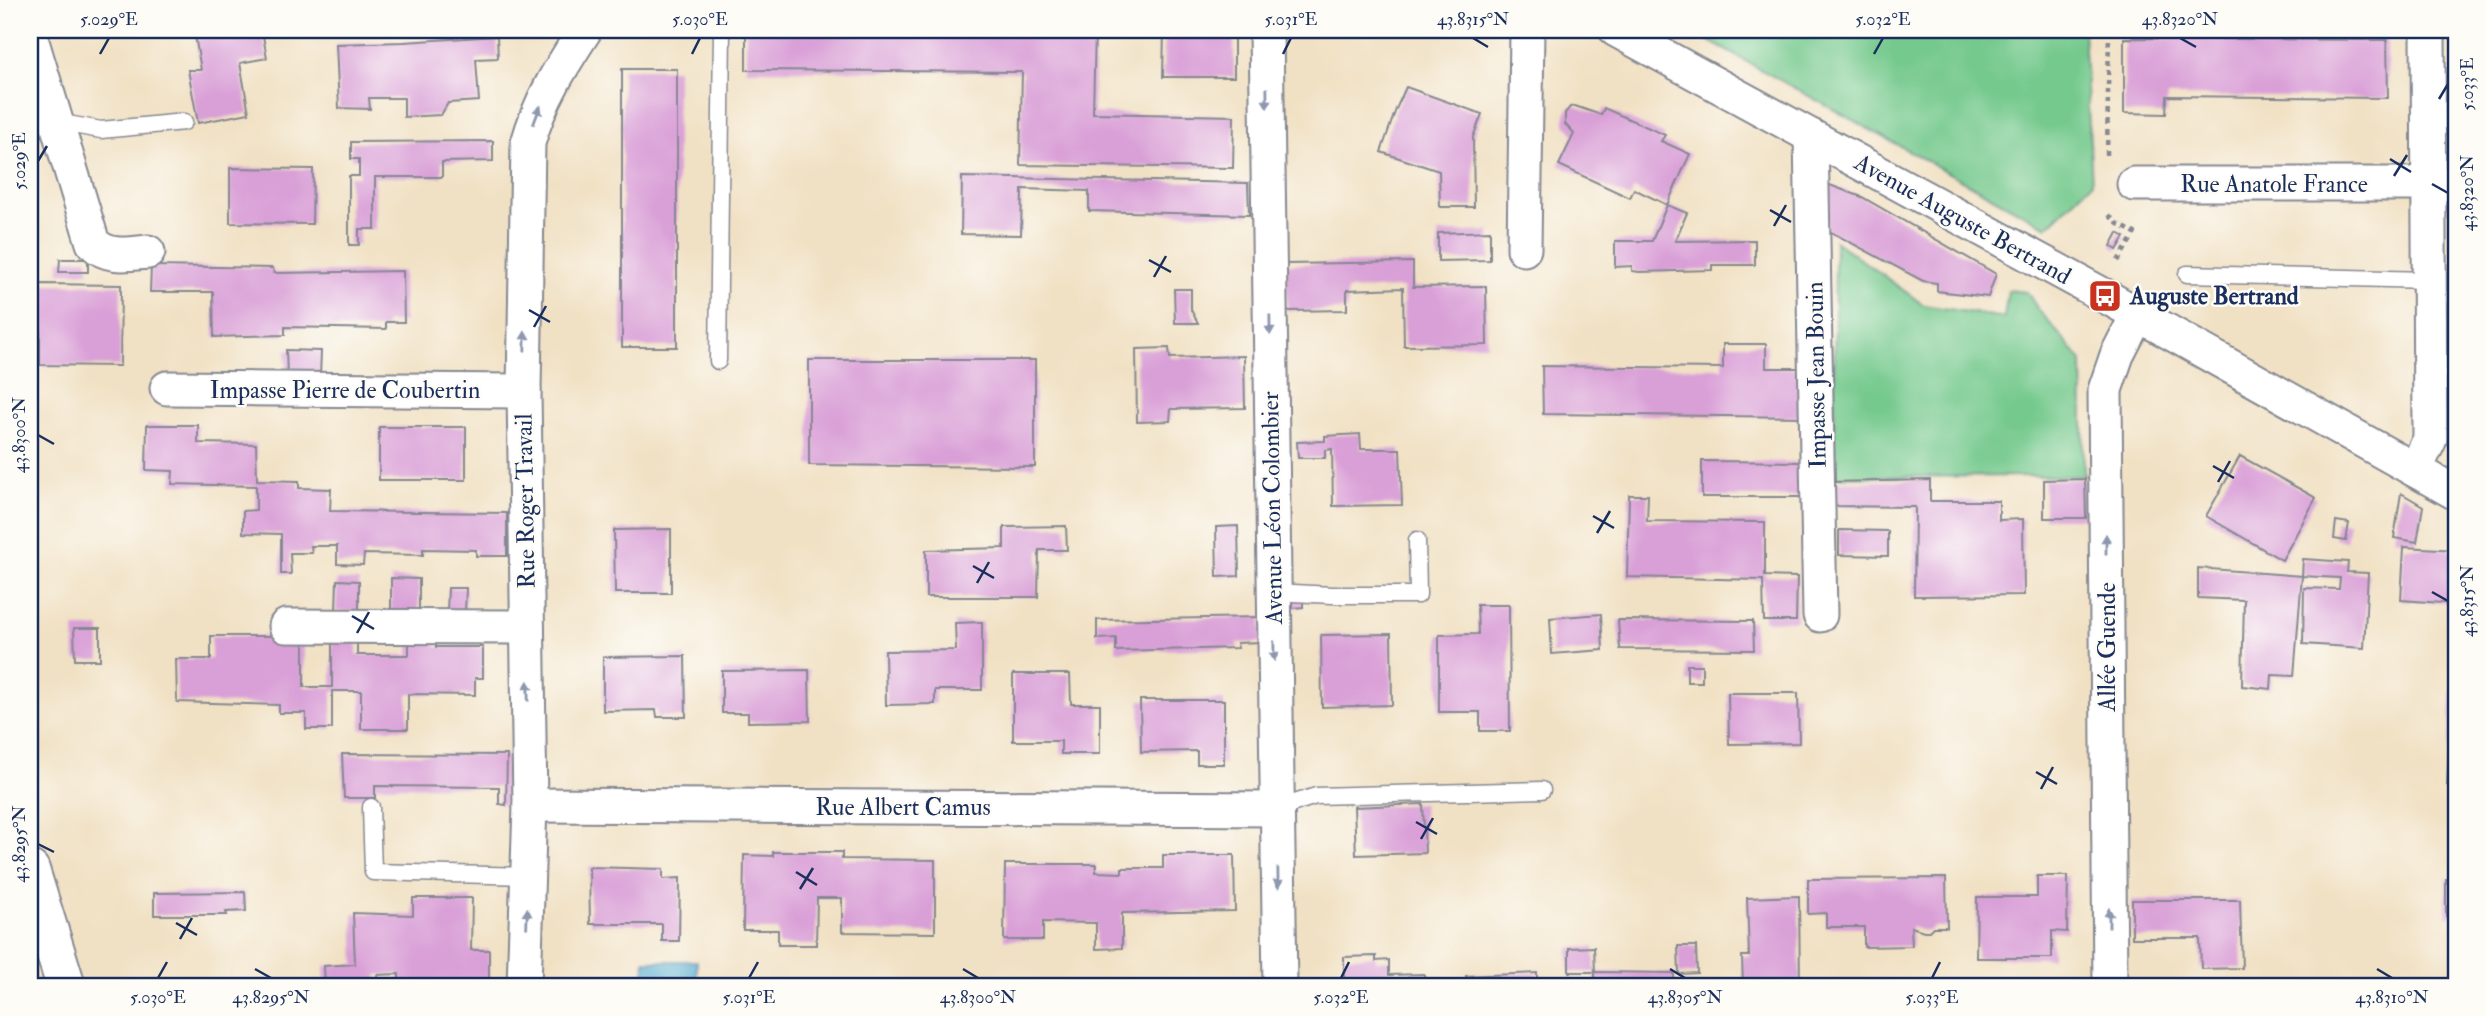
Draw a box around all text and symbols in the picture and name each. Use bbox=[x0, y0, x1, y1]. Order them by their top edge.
text: 5.029°E bbox=[80, 8, 138, 31]
text: 5.030°E bbox=[672, 8, 728, 31]
text: 5.031°E bbox=[1265, 8, 1318, 31]
text: 43.8315°N bbox=[1437, 8, 1509, 31]
text: 5.032°E bbox=[1855, 8, 1911, 31]
text: 43.8320°N bbox=[2142, 8, 2218, 31]
text: 5.033°E bbox=[2456, 57, 2479, 111]
one-way arrow bbox=[1261, 87, 1273, 109]
one-way arrow bbox=[531, 104, 542, 125]
text: 5.029°E bbox=[8, 132, 31, 190]
street label: Avenue Auguste Bertrand bbox=[1848, 146, 2077, 292]
text: 43.8320°N bbox=[2456, 155, 2479, 231]
street label: Rue Anatole France bbox=[2180, 169, 2368, 200]
bus stop icon: Auguste Bertrand bbox=[2086, 277, 2124, 315]
street label: Impasse Jean Bouin bbox=[1799, 281, 1834, 469]
place label: Auguste Bertrand bbox=[2129, 281, 2299, 312]
one-way arrow bbox=[1264, 315, 1276, 337]
one-way arrow bbox=[519, 329, 530, 351]
street label: Impasse Pierre de Coubertin bbox=[210, 375, 480, 406]
street label: Avenue Léon Colombier bbox=[1255, 391, 1290, 626]
text: 43.8300°N bbox=[8, 397, 31, 473]
street label: Rue Roger Travail bbox=[508, 413, 543, 589]
one-way arrow bbox=[2100, 532, 2112, 554]
text: 43.8315°N bbox=[2456, 565, 2479, 637]
street label: Allée Guende bbox=[2092, 582, 2123, 713]
one-way arrow bbox=[1268, 640, 1280, 662]
one-way arrow bbox=[522, 679, 534, 701]
street label: Rue Albert Camus bbox=[815, 792, 991, 823]
text: 43.8295°N bbox=[8, 805, 31, 883]
one-way arrow bbox=[1272, 868, 1284, 890]
one-way arrow bbox=[521, 907, 532, 929]
one-way arrow bbox=[2103, 907, 2115, 929]
text: 5.030°E bbox=[130, 986, 186, 1009]
text: 43.8295°N bbox=[232, 986, 310, 1009]
text: 5.031°E bbox=[723, 986, 776, 1009]
text: 43.8300°N bbox=[940, 986, 1016, 1009]
text: 5.032°E bbox=[1313, 986, 1369, 1009]
text: 43.8305°N bbox=[1647, 986, 1723, 1009]
text: 5.033°E bbox=[1905, 986, 1959, 1009]
text: 43.8310°N bbox=[2355, 986, 2429, 1009]

